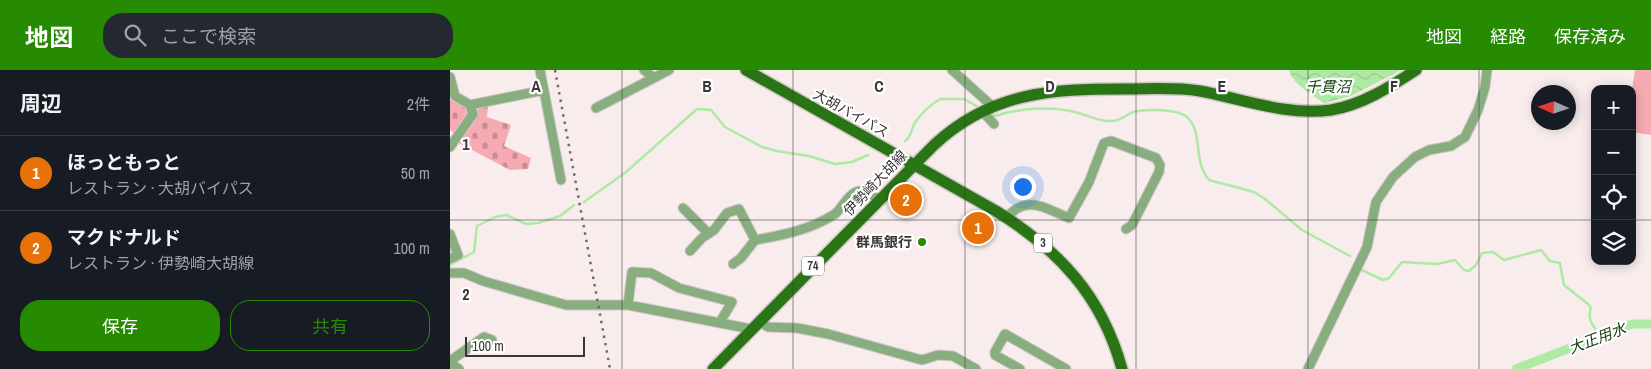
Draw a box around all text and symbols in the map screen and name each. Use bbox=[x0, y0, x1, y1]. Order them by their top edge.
search box bbox=[103, 13, 453, 58]
text: 地図 bbox=[25, 21, 73, 53]
icon: search bbox=[121, 21, 149, 49]
text: ここで検索 bbox=[161, 23, 256, 49]
text: 地図 bbox=[1426, 24, 1462, 49]
text: 経路 bbox=[1490, 24, 1526, 49]
text: 保存済み bbox=[1554, 24, 1626, 49]
text: A bbox=[531, 75, 541, 97]
text: B bbox=[702, 75, 712, 97]
text: C bbox=[874, 75, 884, 97]
text: D bbox=[1045, 75, 1055, 97]
text: E bbox=[1218, 75, 1227, 97]
text: F bbox=[1390, 75, 1398, 97]
water label: 千貫沼 bbox=[1305, 76, 1352, 97]
street label: 大胡バイパス bbox=[810, 85, 892, 141]
north arrow bbox=[1531, 85, 1576, 130]
map controls bbox=[1591, 85, 1636, 265]
button: + bbox=[1591, 85, 1636, 130]
text: 周辺 bbox=[20, 89, 62, 118]
text: 2件 bbox=[407, 93, 430, 115]
button: − bbox=[1591, 130, 1636, 175]
text: 1 bbox=[462, 133, 470, 155]
street label: 伊勢崎大胡線 bbox=[839, 147, 911, 219]
text: ほっともっと bbox=[67, 149, 181, 175]
text: 1 bbox=[32, 162, 40, 184]
text: 50 m bbox=[401, 162, 430, 184]
your location bbox=[1010, 174, 1036, 200]
button: locate bbox=[1591, 175, 1636, 220]
text: レストラン · 大胡バイパス bbox=[67, 177, 254, 199]
pin: 2 bbox=[890, 181, 922, 219]
pin: 1 bbox=[962, 209, 994, 247]
button: layers bbox=[1591, 220, 1636, 265]
text: マクドナルド bbox=[67, 224, 181, 250]
place label: 群馬銀行 bbox=[856, 233, 912, 251]
road number: 3 bbox=[1034, 234, 1052, 252]
marker: 群馬銀行 bbox=[916, 236, 928, 248]
text: 2 bbox=[32, 237, 40, 259]
text: 100 m bbox=[394, 237, 430, 259]
text: レストラン · 伊勢崎大胡線 bbox=[67, 252, 254, 274]
road number: 74 bbox=[802, 257, 824, 276]
text: 2 bbox=[462, 283, 470, 305]
button: 保存 bbox=[20, 300, 220, 351]
button: 共有 bbox=[230, 300, 430, 351]
water label: 大正用水 bbox=[1565, 317, 1631, 359]
scale bar bbox=[465, 334, 585, 357]
text: 100 m bbox=[472, 337, 504, 355]

